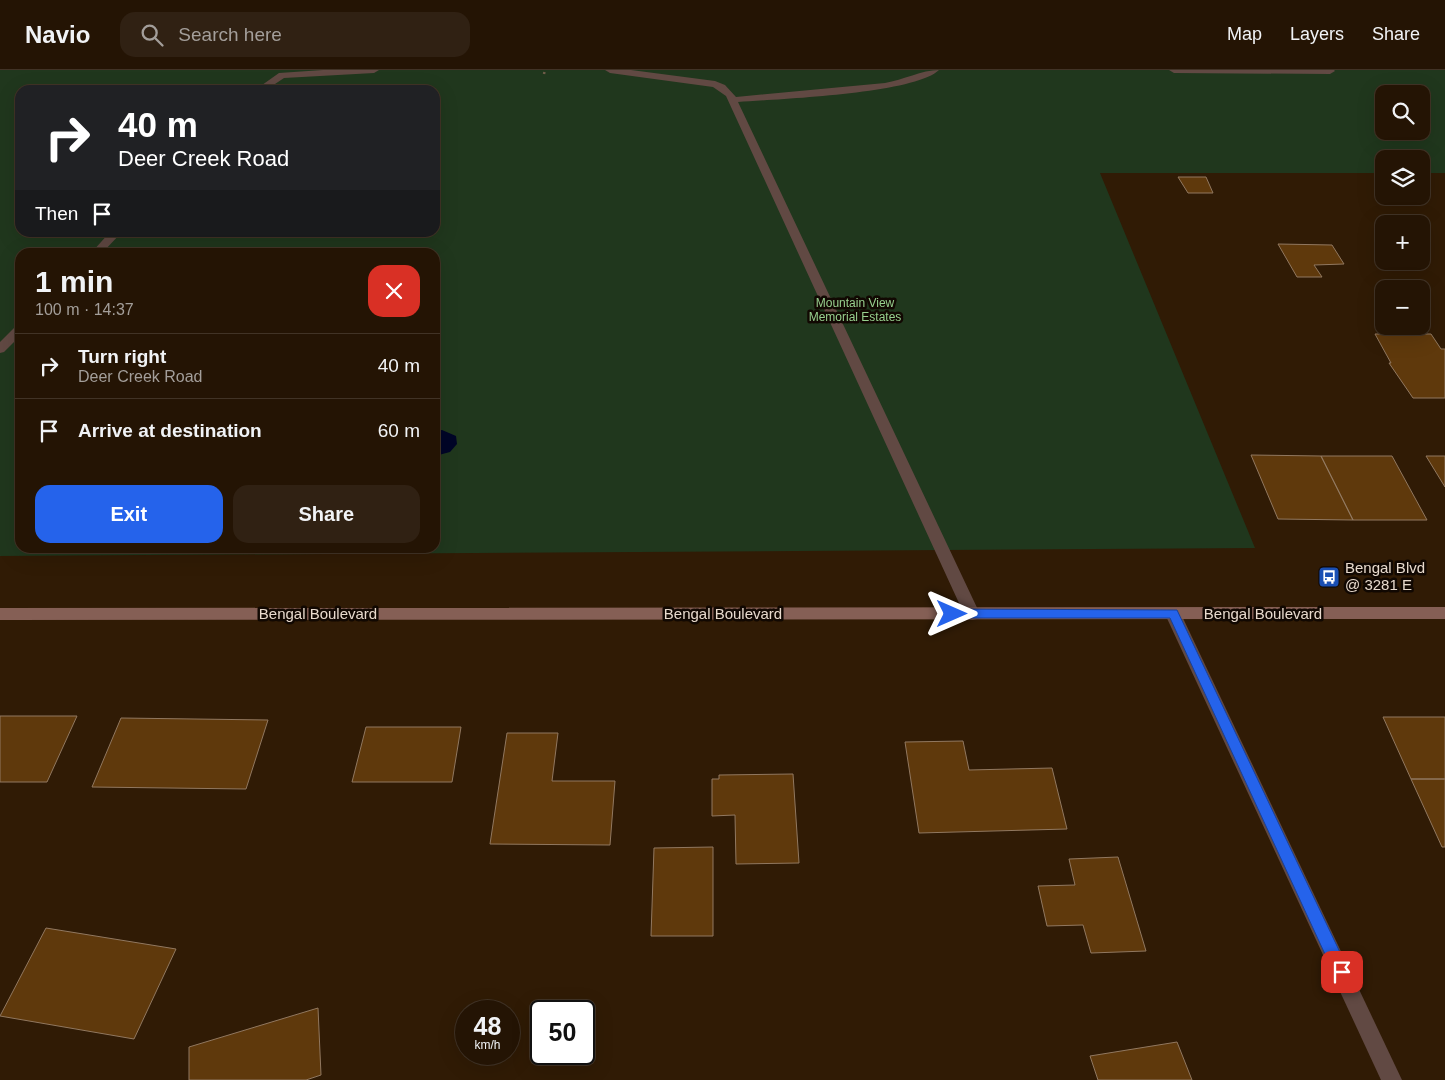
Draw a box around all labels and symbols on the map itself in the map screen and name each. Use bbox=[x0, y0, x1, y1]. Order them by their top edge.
park label: Mountain View Memorial Estates bbox=[809, 296, 901, 324]
place label: Bengal Blvd @ 3281 E bbox=[1345, 559, 1425, 593]
bus stop icon: Bengal Blvd @ 3281 E bbox=[1317, 565, 1341, 589]
position arrow bbox=[925, 587, 977, 639]
street label: Bengal Boulevard bbox=[259, 605, 377, 622]
street label: Bengal Boulevard bbox=[664, 605, 782, 622]
street label: Bengal Boulevard bbox=[1204, 605, 1322, 622]
pin bbox=[1321, 951, 1363, 993]
speed limit sign: 50 bbox=[530, 1000, 595, 1065]

